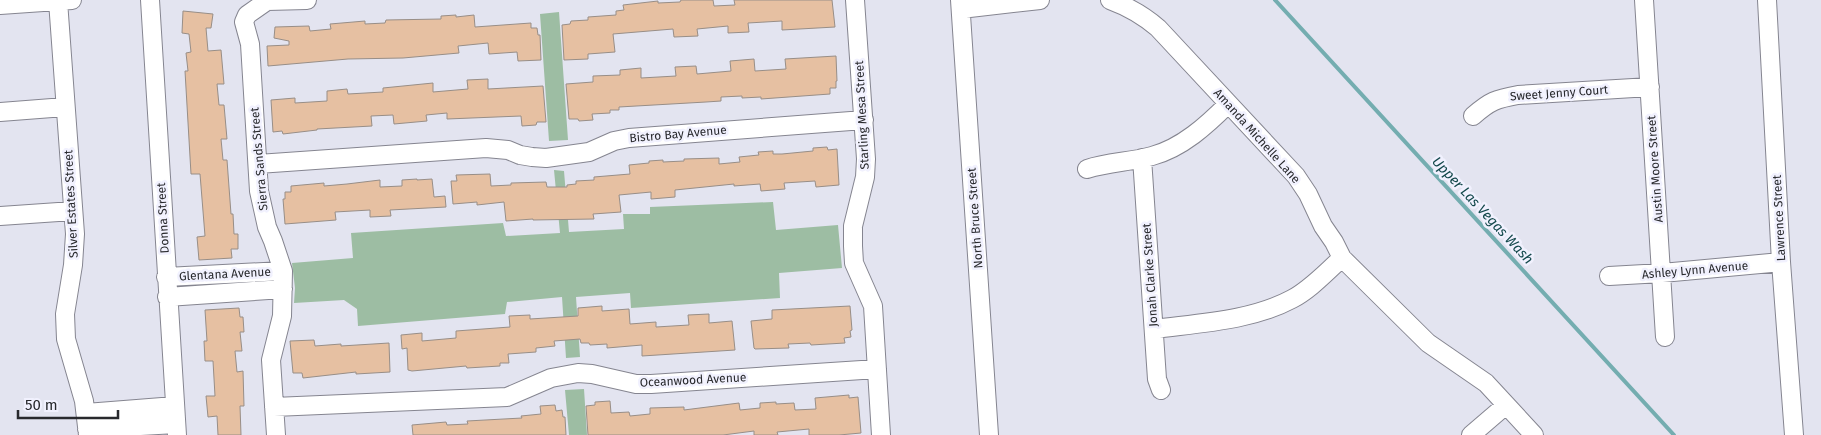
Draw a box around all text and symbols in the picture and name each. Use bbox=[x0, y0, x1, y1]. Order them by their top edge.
street label: Starling Mesa Street bbox=[852, 60, 872, 170]
street label: Sweet Jenny Court bbox=[1509, 83, 1609, 103]
street label: Amanda Michelle Lane bbox=[1211, 86, 1303, 186]
street label: Sierra Sands Street bbox=[247, 106, 270, 211]
street label: Austin Moore Street bbox=[1644, 114, 1666, 223]
street label: Bistro Bay Avenue bbox=[629, 123, 727, 145]
street label: Silver Estates Street bbox=[61, 149, 81, 258]
water label: Upper Las Vegas Wash bbox=[1428, 153, 1537, 268]
street label: North Bruce Street bbox=[964, 166, 986, 269]
street label: Lawrence Street bbox=[1770, 174, 1788, 262]
street label: Donna Street bbox=[154, 181, 172, 254]
street label: Jonah Clarke Street bbox=[1139, 222, 1161, 327]
street label: Ashley Lynn Avenue bbox=[1641, 258, 1749, 282]
street label: Glentana Avenue bbox=[179, 265, 271, 283]
street label: Oceanwood Avenue bbox=[639, 370, 747, 390]
scale bar bbox=[18, 388, 118, 420]
text: 50 m bbox=[25, 396, 58, 414]

